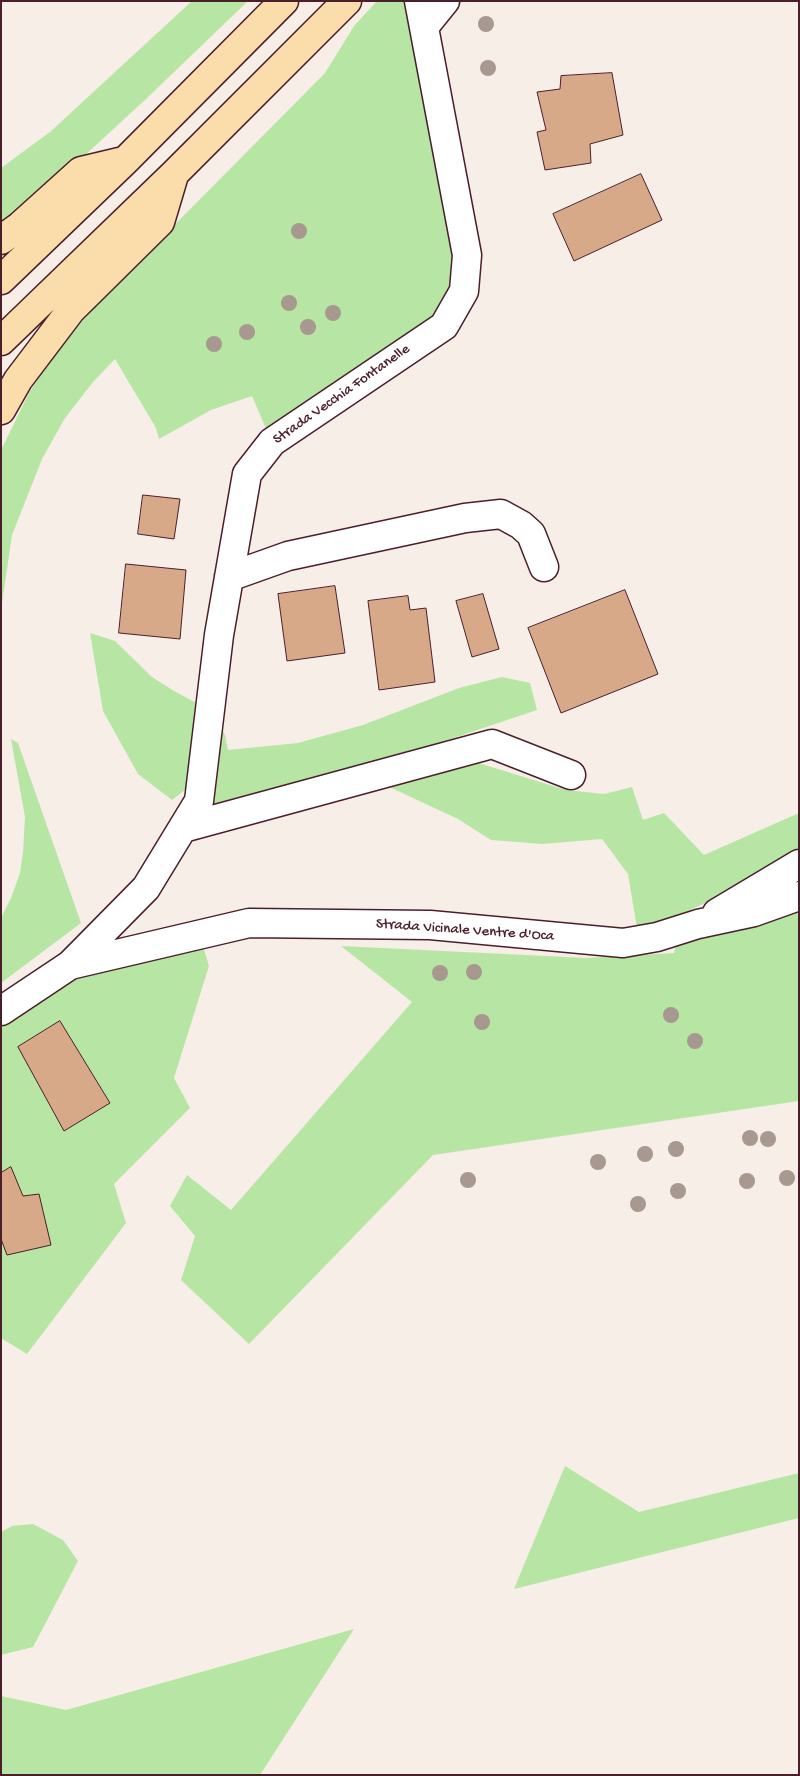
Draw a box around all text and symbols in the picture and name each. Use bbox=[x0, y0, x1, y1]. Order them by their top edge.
street label: Strada Vecchia Fontanelle bbox=[270, 341, 414, 449]
street label: Strada Vicinale Ventre d'Oca bbox=[375, 916, 555, 946]

